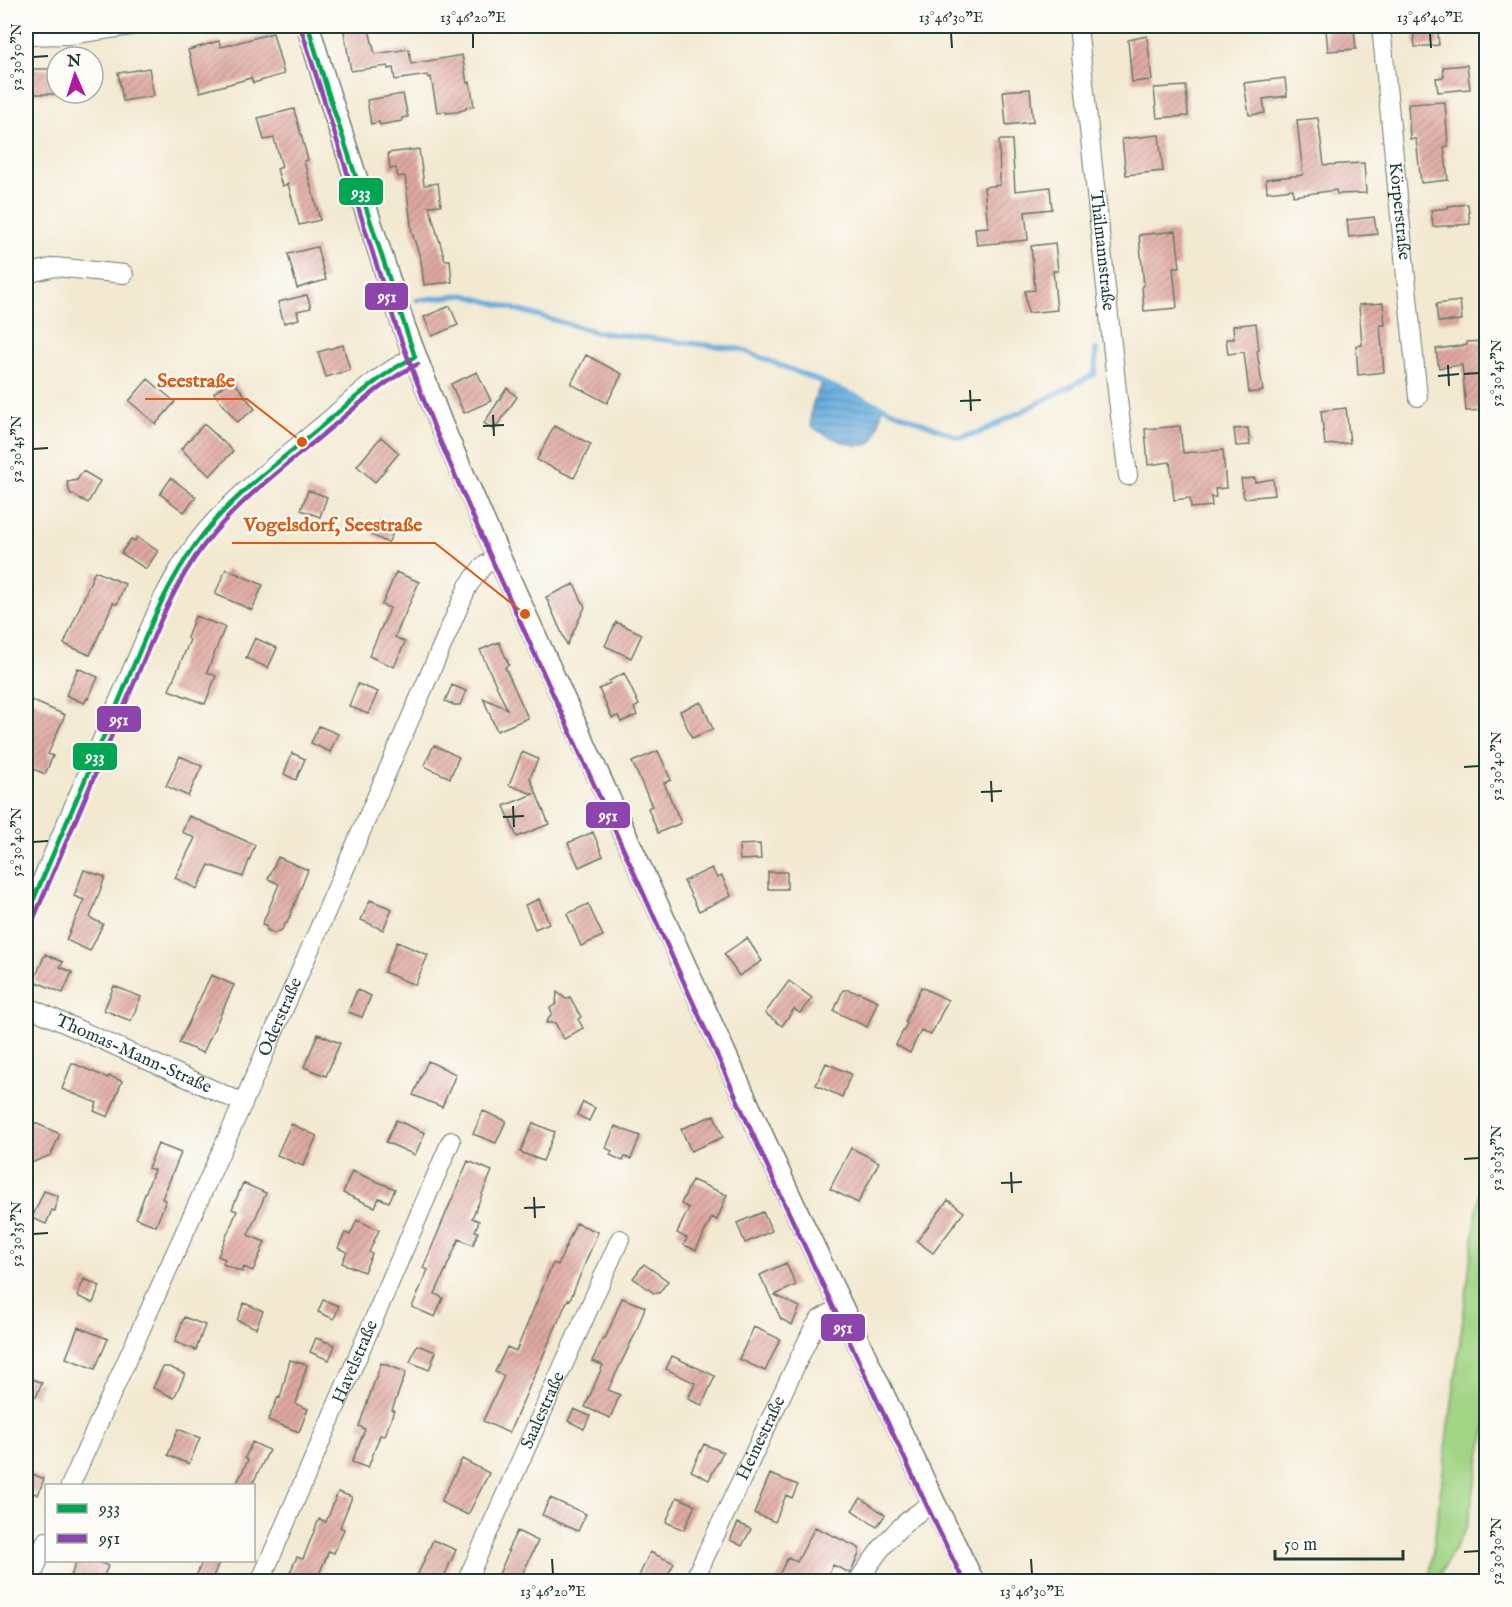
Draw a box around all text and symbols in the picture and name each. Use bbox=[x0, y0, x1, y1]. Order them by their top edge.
text: 13°46'20"E bbox=[440, 8, 506, 27]
text: 13°46'30"E bbox=[919, 8, 983, 27]
text: 13°46'40"E bbox=[1397, 8, 1463, 27]
text: 52°30'50"N bbox=[7, 23, 26, 91]
north arrow bbox=[45, 45, 105, 105]
text: N bbox=[66, 52, 82, 72]
street label: Körperstraße bbox=[1383, 161, 1416, 261]
line badge: 933 bbox=[338, 177, 384, 206]
text: 933 bbox=[351, 184, 370, 204]
street label: Thälmannstraße bbox=[1084, 189, 1120, 312]
line badge: 951 bbox=[364, 282, 409, 311]
text: 951 bbox=[377, 288, 396, 308]
text: 52°30'45"N bbox=[1487, 339, 1506, 407]
callout: Seestraße bbox=[145, 361, 247, 399]
text: Seestraße bbox=[157, 369, 236, 394]
text: 52°30'45"N bbox=[7, 415, 26, 483]
callout: Vogelsdorf, Seestraße bbox=[232, 505, 435, 543]
text: Vogelsdorf, Seestraße bbox=[242, 513, 423, 538]
line badge: 951 bbox=[96, 705, 142, 733]
text: 951 bbox=[109, 711, 128, 731]
text: 52°30'40"N bbox=[1487, 731, 1506, 801]
line badge: 933 bbox=[72, 742, 118, 771]
text: 933 bbox=[85, 748, 104, 768]
line badge: 951 bbox=[585, 801, 631, 829]
text: 52°30'40"N bbox=[7, 807, 26, 877]
text: 951 bbox=[598, 807, 617, 827]
street label: Oderstraße bbox=[253, 974, 308, 1060]
street label: Thomas-Mann-Straße bbox=[52, 1009, 215, 1099]
text: 52°30'35"N bbox=[1487, 1125, 1506, 1191]
text: 52°30'35"N bbox=[7, 1201, 26, 1267]
line badge: 951 bbox=[820, 1313, 866, 1342]
street label: Havelstraße bbox=[327, 1317, 384, 1407]
text: 951 bbox=[833, 1319, 852, 1339]
street label: Saalestraße bbox=[516, 1368, 570, 1453]
street label: Heinestraße bbox=[731, 1392, 791, 1484]
legend bbox=[45, 1484, 255, 1562]
text: 933 bbox=[98, 1498, 120, 1521]
text: 52°30'30"N bbox=[1487, 1517, 1506, 1585]
scale bar bbox=[1275, 1523, 1402, 1561]
text: 951 bbox=[98, 1528, 120, 1551]
text: 50 m bbox=[1284, 1534, 1317, 1557]
text: 13°46'20"E bbox=[520, 1582, 586, 1601]
text: 13°46'30"E bbox=[1000, 1582, 1064, 1601]

